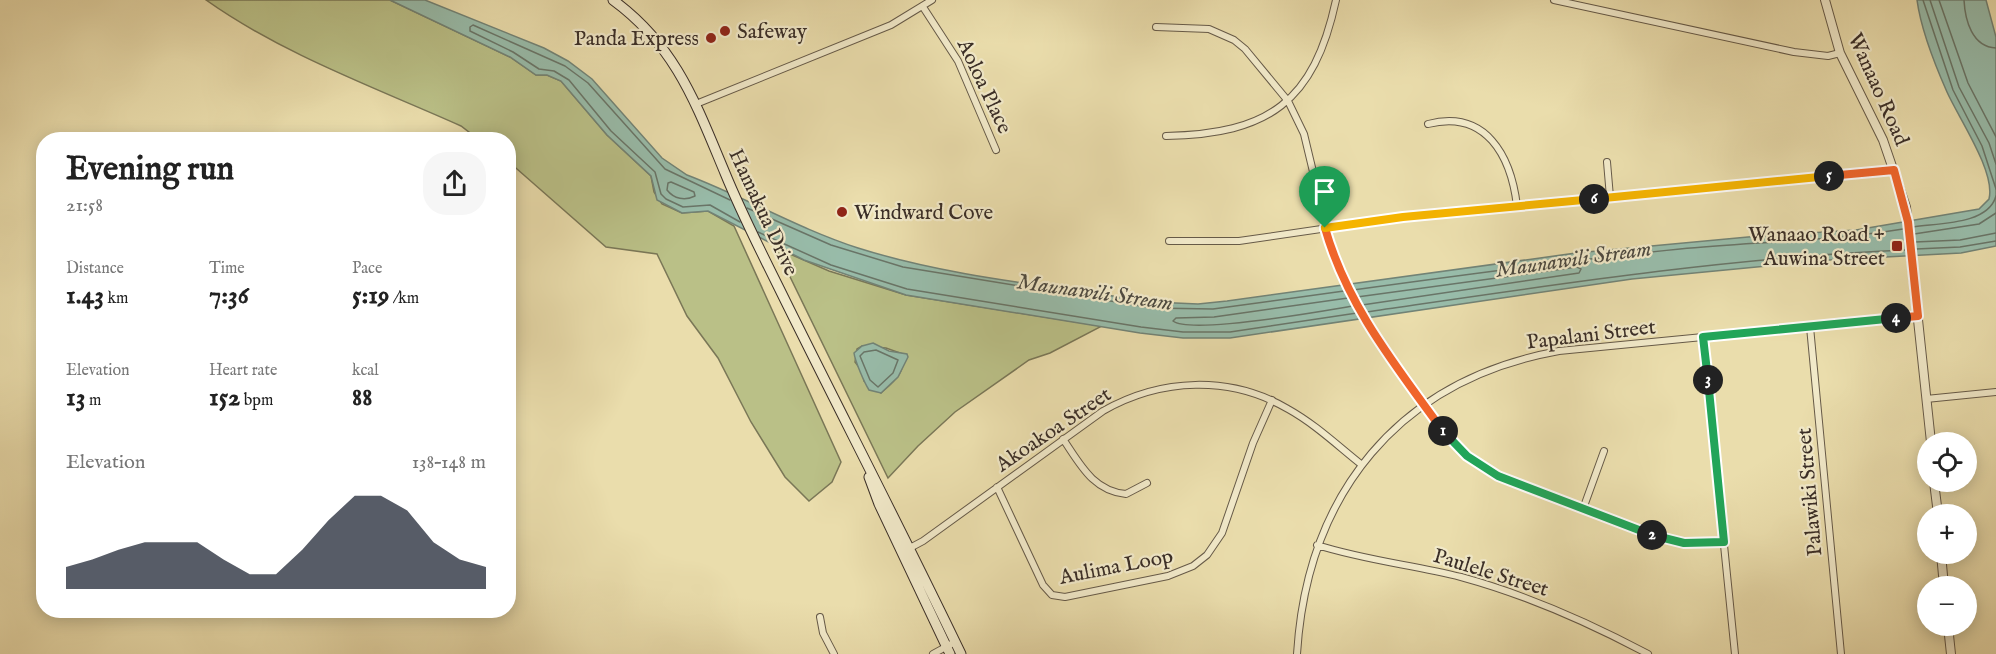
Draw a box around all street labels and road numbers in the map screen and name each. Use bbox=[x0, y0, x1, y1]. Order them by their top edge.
street label: Wanaao Road bbox=[1841, 29, 1915, 151]
street label: Aoloa Place bbox=[949, 34, 1018, 139]
street label: Hamakua Drive bbox=[721, 145, 804, 281]
street label: Papalani Street bbox=[1525, 314, 1657, 357]
street label: Akoakoa Street bbox=[990, 382, 1117, 479]
street label: Palawiki Street bbox=[1791, 427, 1830, 557]
street label: Aulima Loop bbox=[1056, 543, 1176, 592]
street label: Paulele Street bbox=[1430, 543, 1552, 604]

